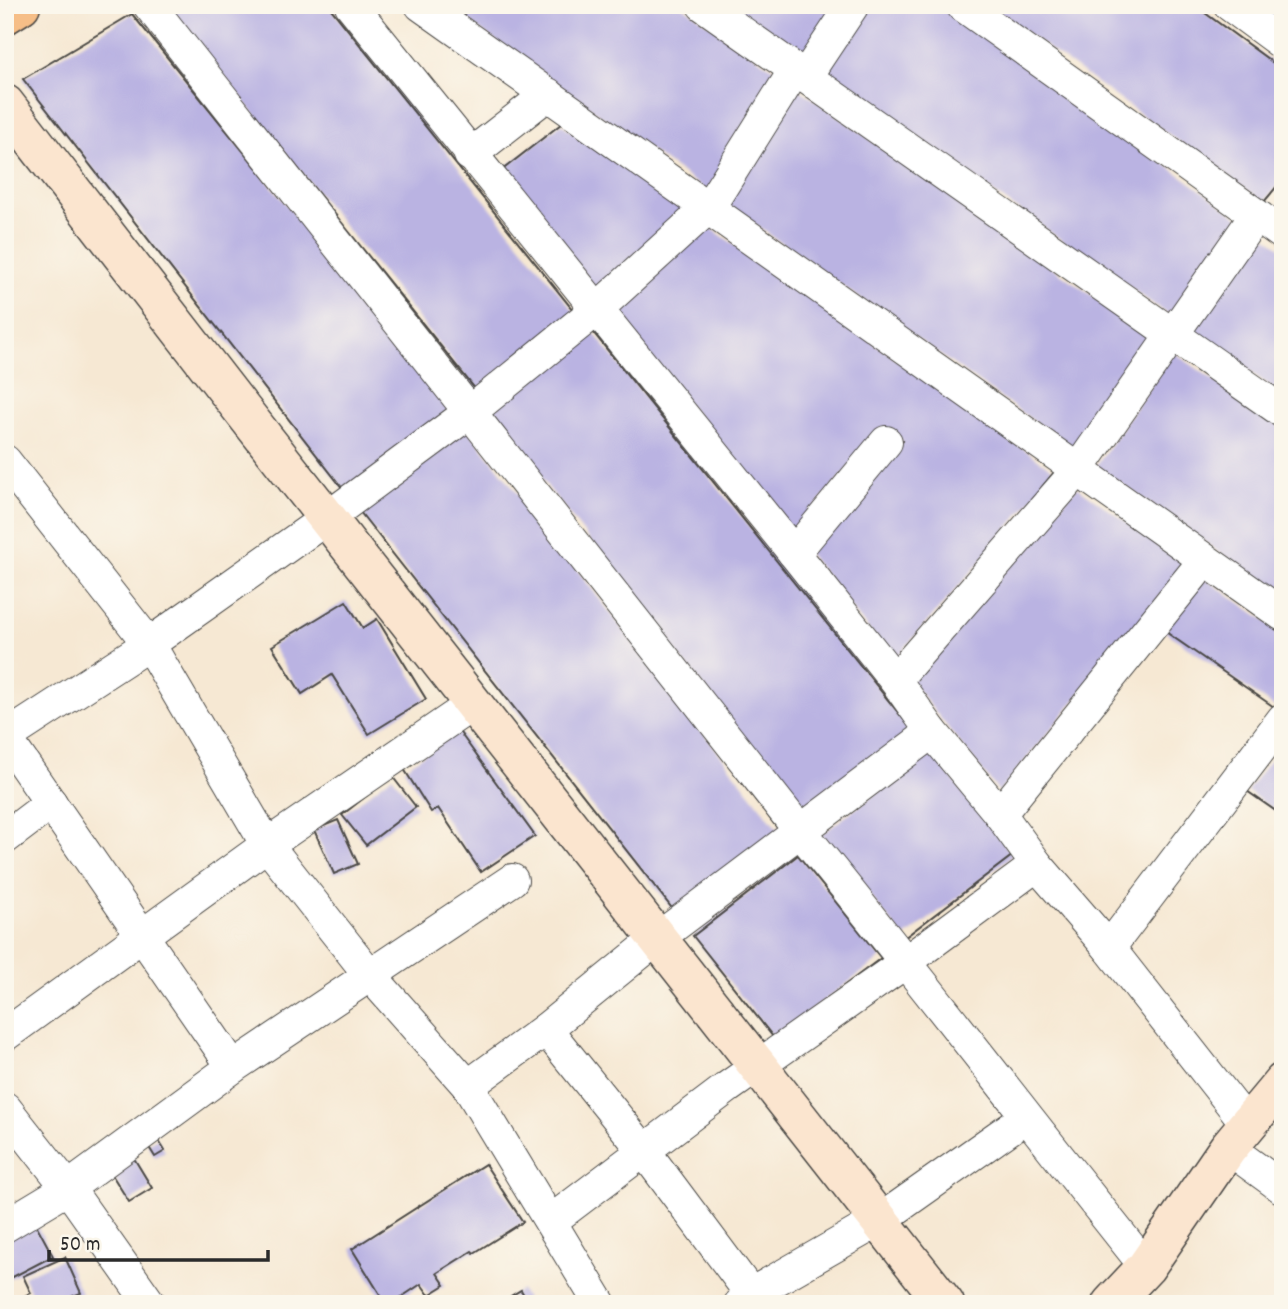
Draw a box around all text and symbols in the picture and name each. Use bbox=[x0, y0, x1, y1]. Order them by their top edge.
scale bar bbox=[49, 1218, 268, 1262]
text: 50 m bbox=[60, 1231, 100, 1261]

